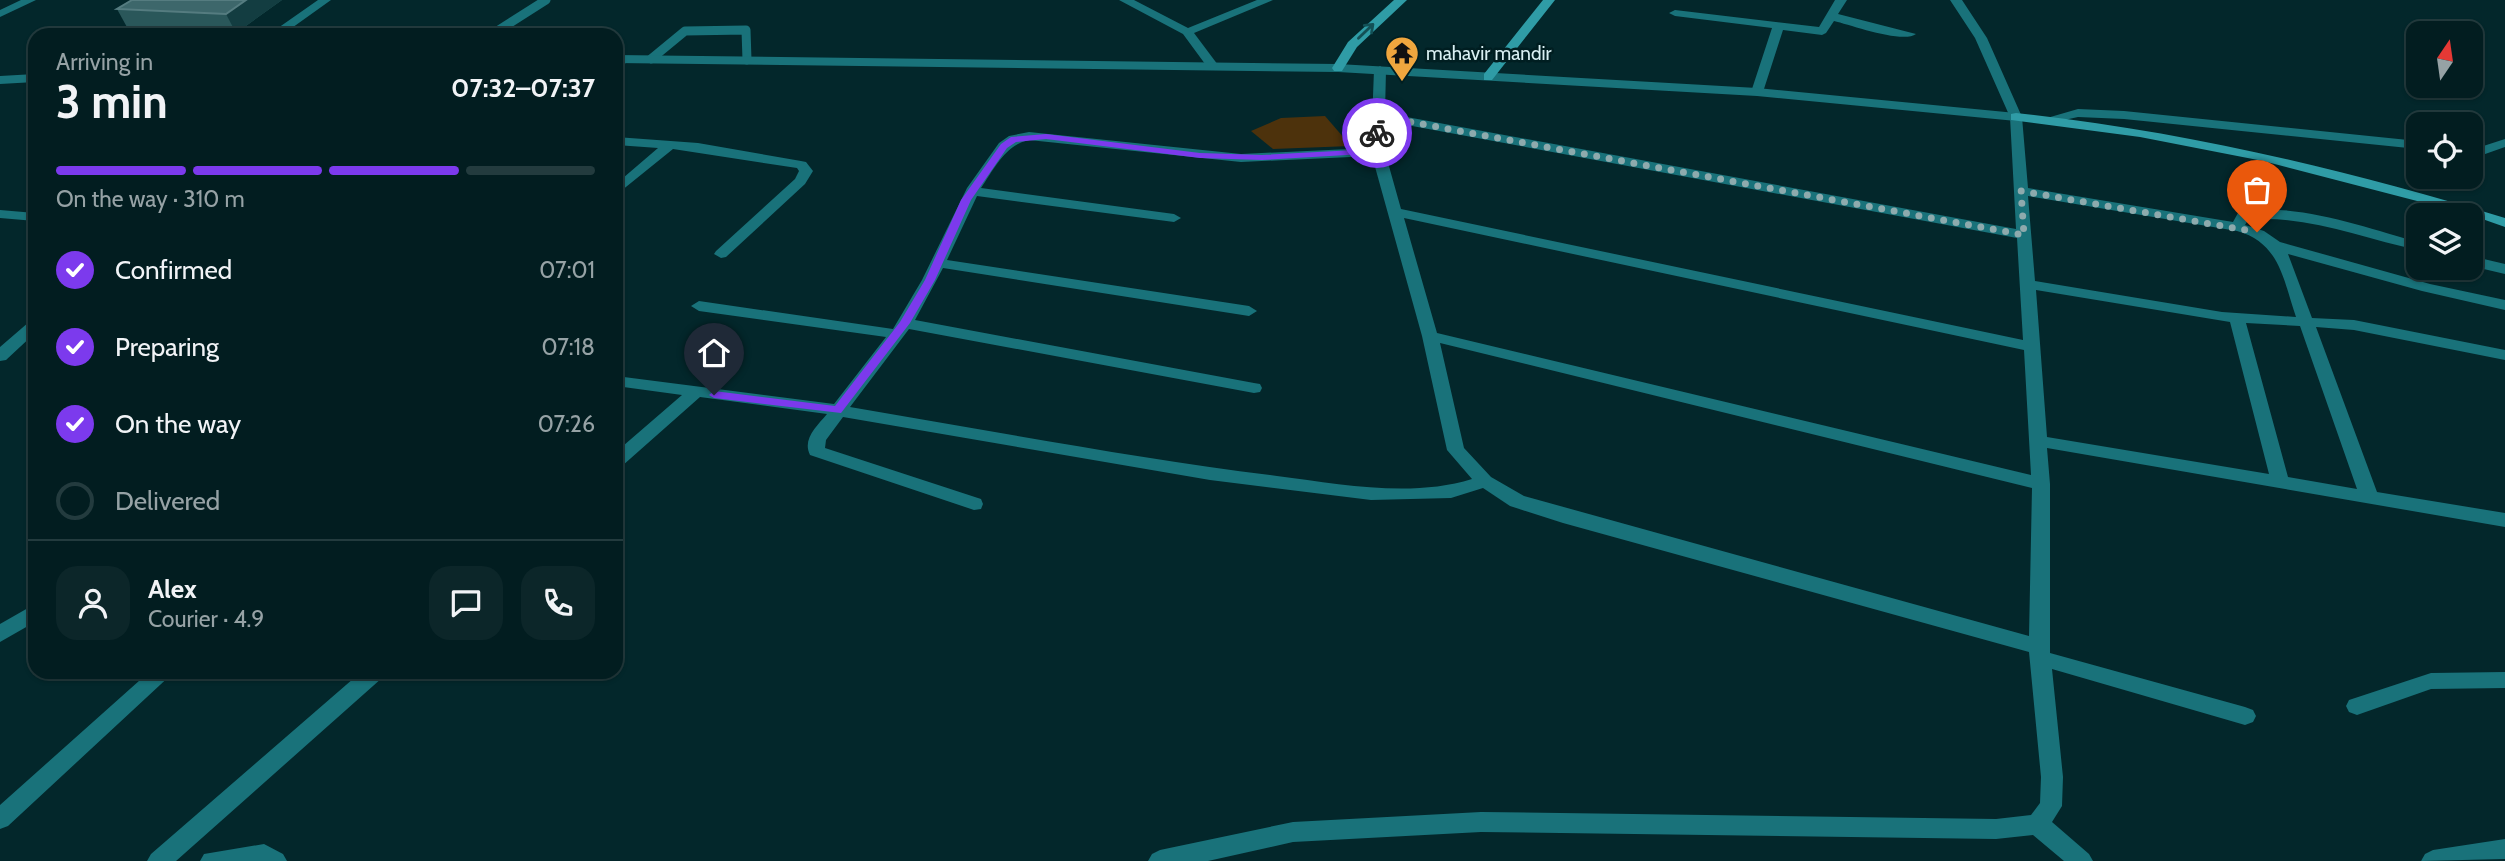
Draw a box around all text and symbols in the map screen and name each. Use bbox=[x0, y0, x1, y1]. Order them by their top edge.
north arrow bbox=[2406, 21, 2483, 98]
map controls bbox=[2406, 21, 2483, 280]
one-way arrow bbox=[1357, 23, 1374, 40]
temple icon: mahavir mandir bbox=[1383, 34, 1421, 83]
place label: mahavir mandir bbox=[1426, 42, 1552, 65]
text: Arriving in bbox=[56, 48, 153, 76]
text: 07:32–07:37 bbox=[451, 72, 595, 104]
text: 3 min bbox=[56, 74, 168, 130]
courier bbox=[1342, 98, 1412, 168]
button: locate bbox=[2406, 112, 2483, 189]
icon: bike bbox=[1358, 114, 1396, 152]
pin bbox=[2227, 160, 2287, 232]
icon: bag bbox=[2238, 171, 2276, 209]
text: On the way · 310 m bbox=[56, 185, 245, 213]
button: layers bbox=[2406, 203, 2483, 280]
icon: check bbox=[56, 251, 94, 289]
text: Confirmed bbox=[115, 254, 232, 286]
text: 07:01 bbox=[539, 256, 595, 284]
pin bbox=[684, 323, 744, 395]
icon: check bbox=[56, 328, 94, 366]
text: Preparing bbox=[115, 331, 219, 363]
text: 07:18 bbox=[541, 333, 595, 361]
icon: home bbox=[695, 334, 733, 372]
icon: check bbox=[56, 405, 94, 443]
text: On the way bbox=[115, 408, 241, 440]
text: 07:26 bbox=[538, 410, 595, 438]
text: Delivered bbox=[115, 485, 220, 517]
button: person bbox=[56, 566, 130, 640]
button: chat bbox=[429, 566, 503, 640]
button: phone bbox=[521, 566, 595, 640]
text: Alex bbox=[148, 573, 197, 605]
text: Courier · 4.9 bbox=[148, 605, 264, 633]

